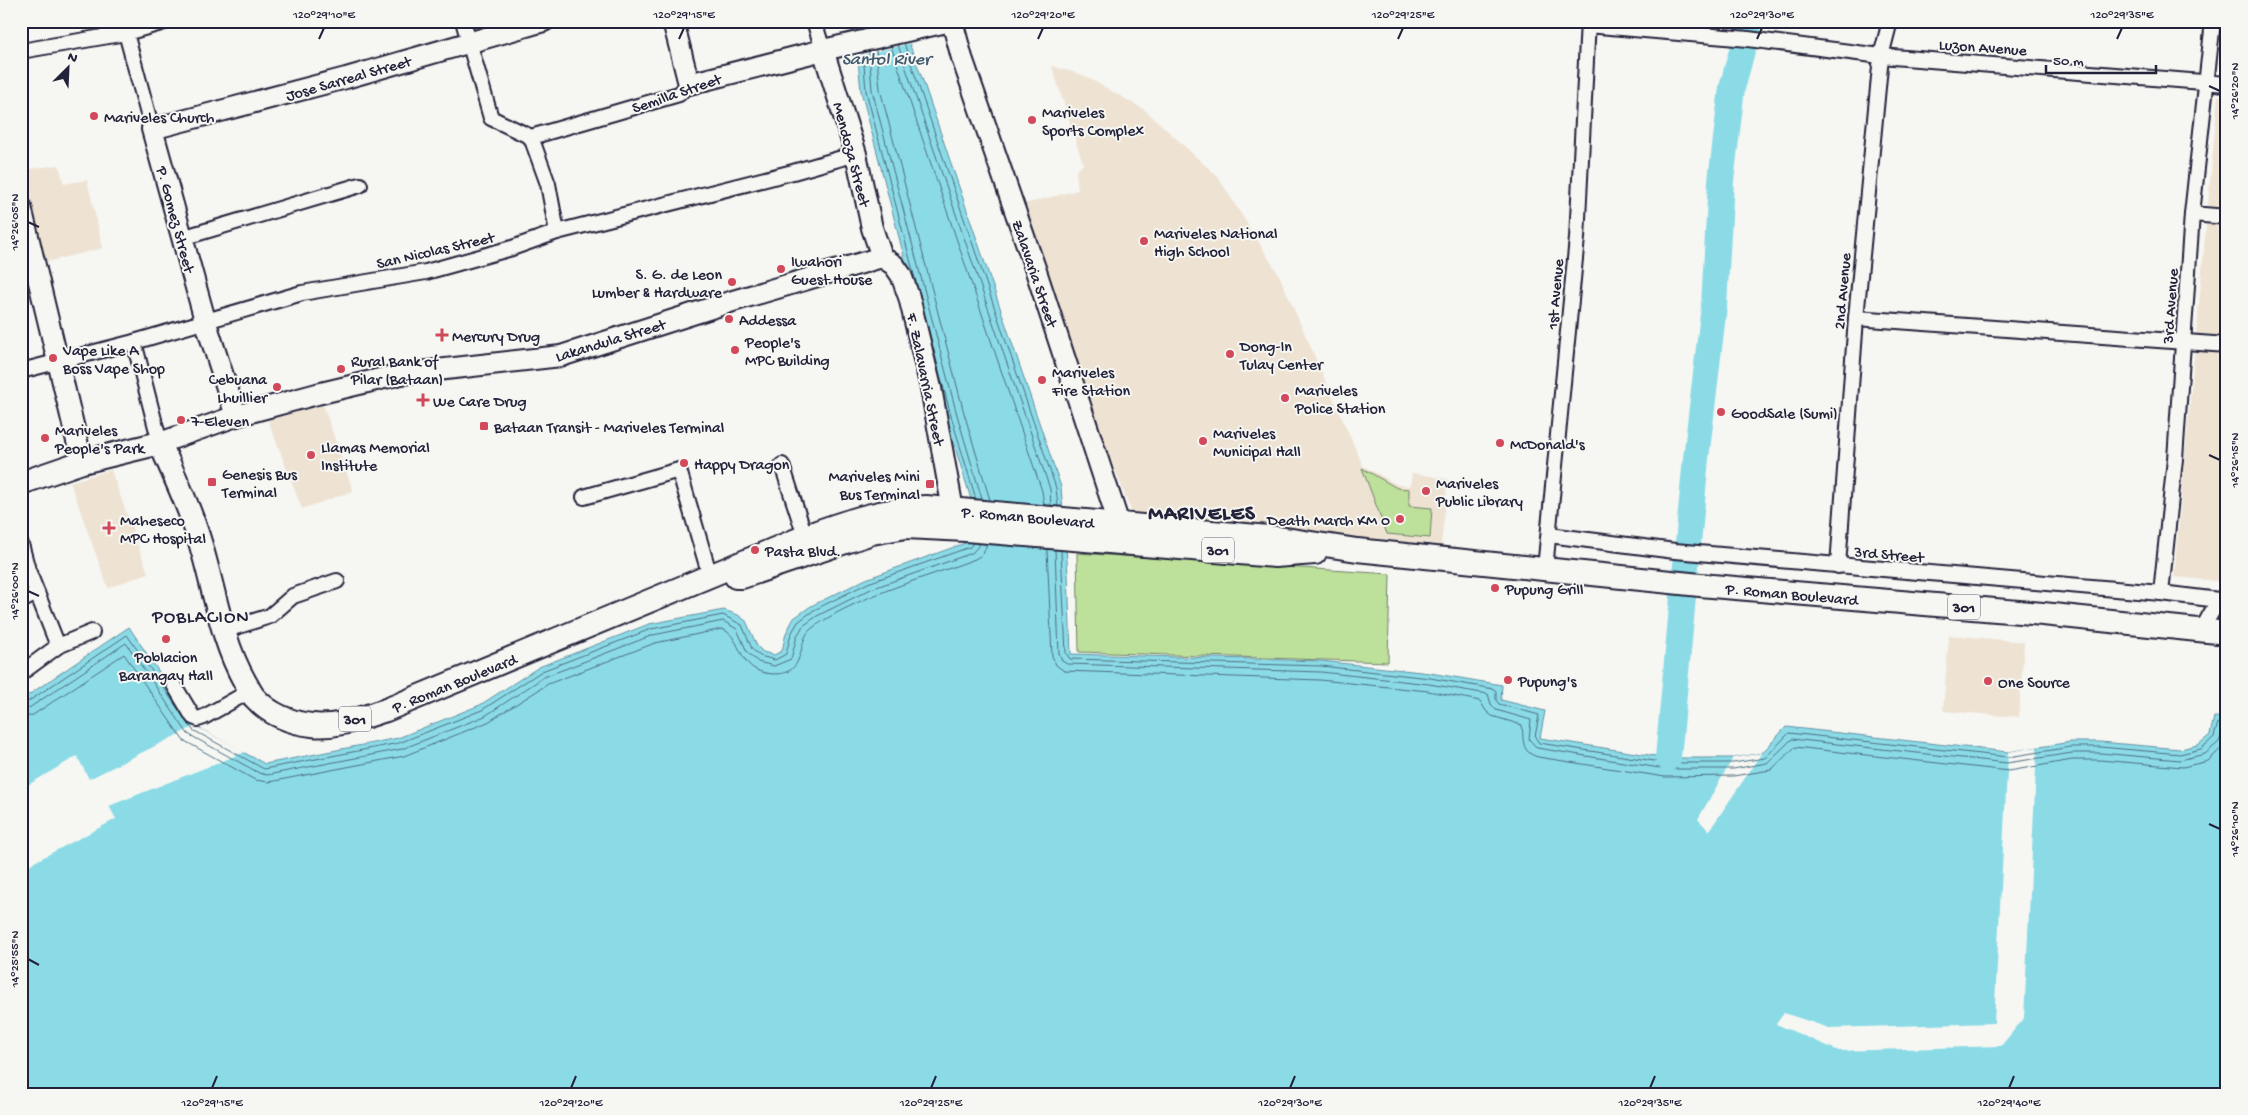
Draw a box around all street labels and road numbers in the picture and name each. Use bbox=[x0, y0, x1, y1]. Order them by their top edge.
street label: Luzon Avenue bbox=[1938, 37, 2028, 62]
street label: Jose Sarreal Street bbox=[284, 53, 415, 107]
street label: Semilla Street bbox=[630, 71, 726, 119]
street label: Mendoza Street bbox=[827, 101, 873, 210]
street label: P. Gomez Street bbox=[150, 164, 197, 277]
street label: Zalavaria Street bbox=[1005, 218, 1060, 332]
street label: San Nicolas Street bbox=[375, 229, 498, 275]
street label: 2nd Avenue bbox=[1832, 252, 1857, 330]
street label: 1st Avenue bbox=[1545, 257, 1570, 331]
street label: 3rd Avenue bbox=[2160, 267, 2185, 345]
street label: F. Zalavarria Street bbox=[900, 311, 947, 449]
street label: Lakandula Street bbox=[554, 316, 670, 368]
street label: P. Roman Boulevard bbox=[960, 504, 1096, 535]
road number: 301 bbox=[1202, 538, 1234, 562]
street label: 3rd Street bbox=[1852, 544, 1926, 569]
street label: P. Roman Boulevard bbox=[1724, 581, 1860, 612]
road number: 301 bbox=[1948, 594, 1980, 620]
street label: P. Roman Boulevard bbox=[389, 651, 522, 719]
road number: 301 bbox=[339, 706, 371, 732]

